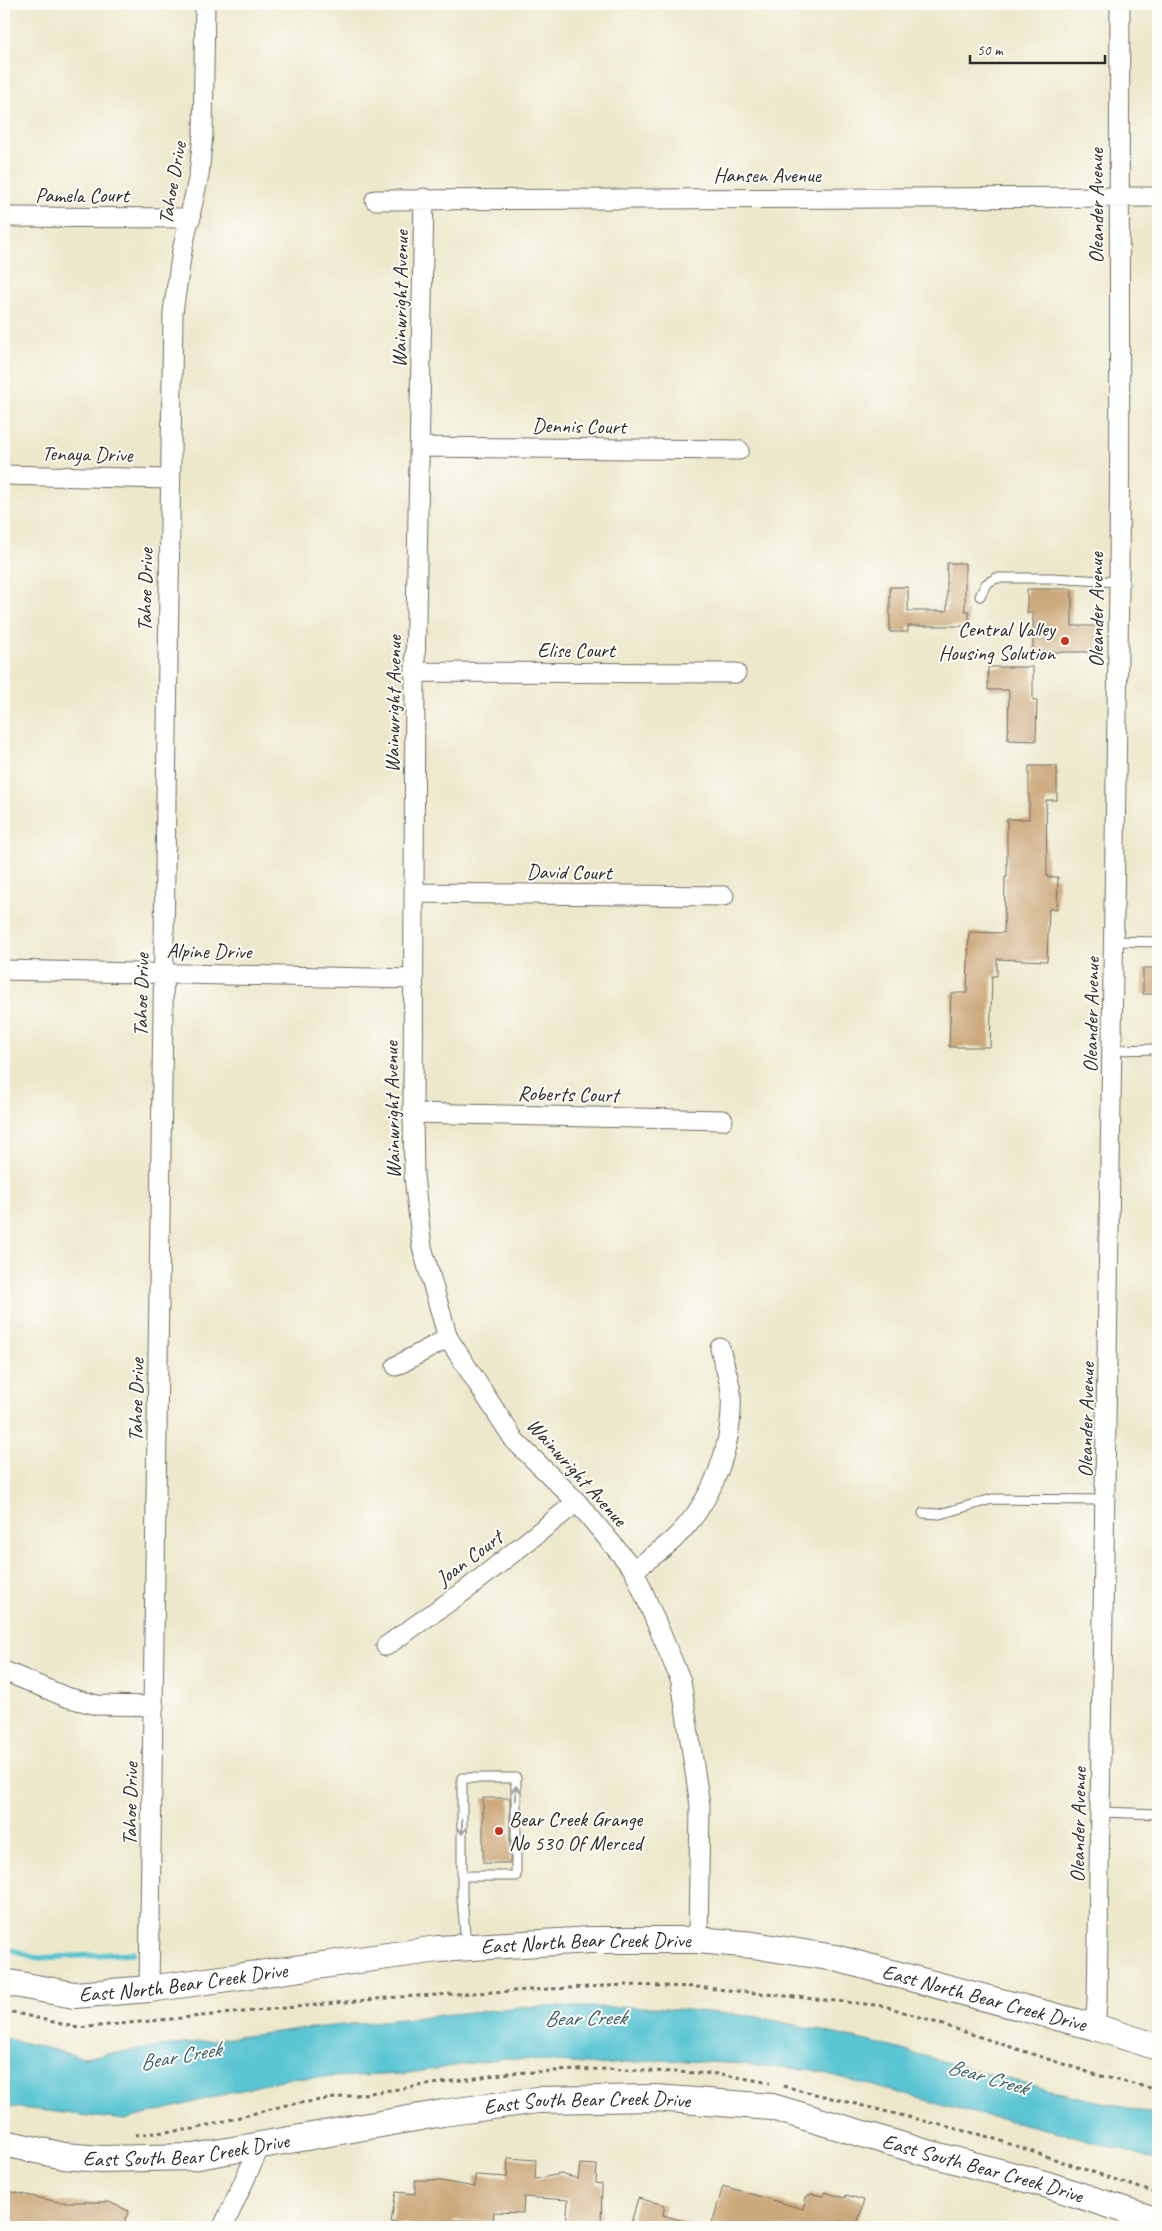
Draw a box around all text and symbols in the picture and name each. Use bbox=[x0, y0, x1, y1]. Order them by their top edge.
scale bar bbox=[970, 32, 1104, 64]
text: 50 m bbox=[977, 41, 1004, 60]
street label: Tahoe Drive bbox=[152, 139, 192, 226]
street label: Oleander Avenue bbox=[1083, 147, 1109, 264]
street label: Hansen Avenue bbox=[713, 162, 822, 188]
street label: Pamela Court bbox=[35, 182, 131, 208]
street label: Wainwright Avenue bbox=[386, 229, 414, 368]
street label: Dennis Court bbox=[532, 412, 628, 440]
street label: Tenaya Drive bbox=[41, 440, 134, 468]
street label: Tahoe Drive bbox=[131, 547, 159, 632]
street label: Oleander Avenue bbox=[1083, 551, 1109, 668]
place label: Central Valley Housing Solution bbox=[938, 616, 1057, 666]
street label: Wainwright Avenue bbox=[379, 634, 407, 773]
marker: Central Valley Housing Solution bbox=[1059, 635, 1071, 647]
street label: Elise Court bbox=[537, 637, 617, 663]
street label: David Court bbox=[526, 858, 614, 886]
street label: Alpine Drive bbox=[166, 937, 254, 965]
street label: Tahoe Drive bbox=[127, 952, 155, 1037]
street label: Oleander Avenue bbox=[1077, 956, 1105, 1073]
street label: Wainwright Avenue bbox=[378, 1040, 406, 1179]
street label: Roberts Court bbox=[517, 1080, 622, 1108]
street label: Tahoe Drive bbox=[122, 1357, 150, 1442]
street label: Oleander Avenue bbox=[1072, 1361, 1100, 1478]
street label: Wainwright Avenue bbox=[521, 1412, 633, 1533]
street label: Joan Court bbox=[430, 1523, 510, 1592]
street label: Tahoe Drive bbox=[116, 1761, 144, 1846]
street label: Oleander Avenue bbox=[1064, 1766, 1092, 1883]
one-way arrow bbox=[511, 1785, 521, 1801]
place label: Bear Creek Grange No 530 Of Merced bbox=[509, 1806, 646, 1856]
one-way arrow bbox=[457, 1818, 467, 1834]
marker: Bear Creek Grange No 530 Of Merced bbox=[493, 1825, 505, 1837]
street label: East North Bear Creek Drive bbox=[480, 1927, 692, 1959]
street label: East North Bear Creek Drive bbox=[78, 1957, 290, 2008]
street label: East North Bear Creek Drive bbox=[879, 1958, 1090, 2037]
water label: Bear Creek bbox=[544, 2003, 630, 2033]
water label: Bear Creek bbox=[138, 2034, 227, 2077]
water label: Bear Creek bbox=[945, 2052, 1035, 2103]
street label: East South Bear Creek Drive bbox=[482, 2085, 692, 2120]
street label: East South Bear Creek Drive bbox=[82, 2127, 292, 2172]
street label: East South Bear Creek Drive bbox=[879, 2128, 1087, 2209]

